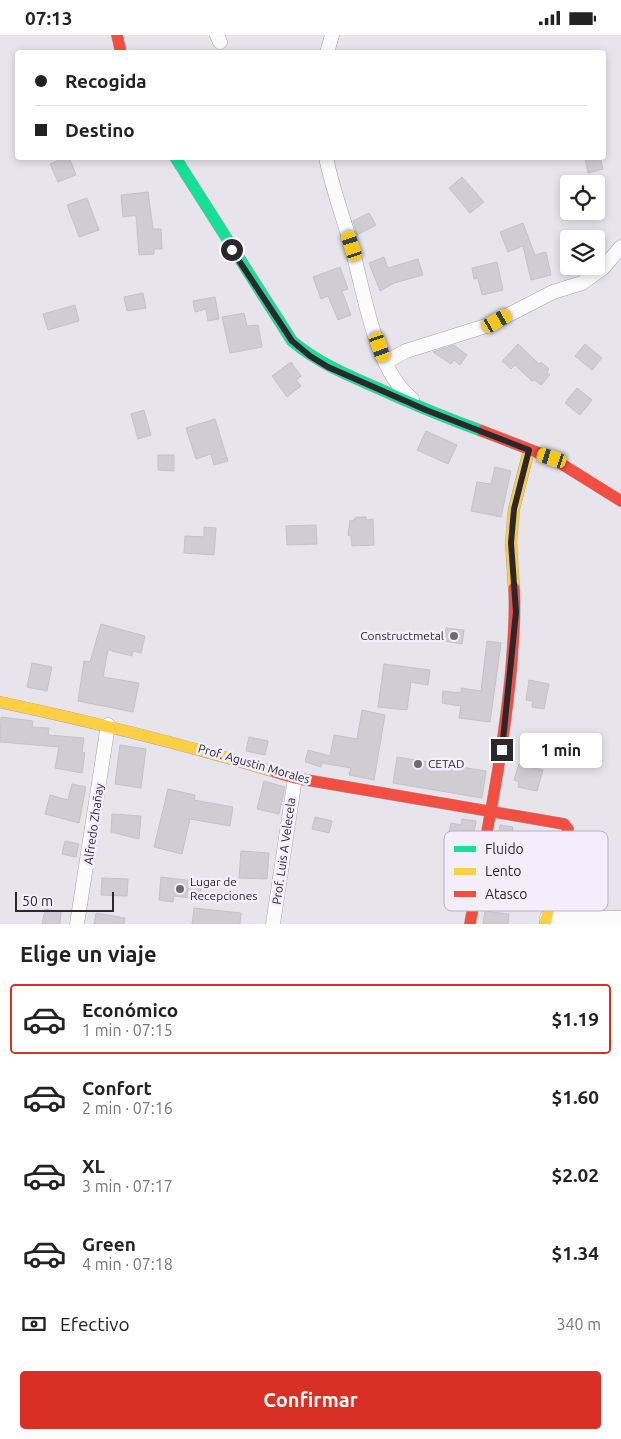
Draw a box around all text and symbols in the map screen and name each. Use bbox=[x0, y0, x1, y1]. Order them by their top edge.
text: 07:13 bbox=[25, 7, 73, 29]
text: Recogida bbox=[65, 70, 147, 92]
text: Destino bbox=[65, 119, 135, 141]
map controls bbox=[560, 175, 605, 275]
button: locate bbox=[560, 175, 605, 220]
car bbox=[340, 229, 363, 263]
button: layers bbox=[560, 230, 605, 275]
route start bbox=[221, 239, 243, 261]
car bbox=[480, 307, 513, 335]
car bbox=[368, 330, 391, 364]
car bbox=[535, 446, 568, 470]
place label: Constructmetal bbox=[360, 629, 444, 642]
marker: Constructmetal bbox=[448, 630, 460, 642]
callout: 1 min bbox=[520, 733, 602, 767]
route end bbox=[491, 739, 513, 761]
street label: Prof. Agustin Morales bbox=[197, 741, 311, 786]
text: 1 min bbox=[541, 741, 581, 759]
place label: CETAD bbox=[428, 757, 464, 770]
marker: CETAD bbox=[412, 758, 424, 770]
street label: Alfredo Zhañay bbox=[81, 782, 106, 865]
street label: Prof. Luis A Velecela bbox=[270, 797, 297, 905]
legend bbox=[444, 831, 608, 911]
text: Fluido bbox=[485, 841, 524, 857]
text: Lento bbox=[485, 863, 522, 879]
place label: Lugar de Recepciones bbox=[190, 875, 257, 902]
marker: Lugar de Recepciones bbox=[174, 883, 186, 895]
text: Atasco bbox=[485, 886, 528, 902]
scale bar bbox=[15, 889, 114, 912]
text: 50 m bbox=[22, 893, 53, 909]
text: Elige un viaje bbox=[20, 941, 157, 966]
icon: car bbox=[22, 997, 67, 1042]
text: Económico bbox=[82, 999, 178, 1021]
text: $1.19 bbox=[551, 1008, 599, 1030]
text: 1 min · 07:15 bbox=[82, 1021, 173, 1039]
icon: car bbox=[22, 1075, 67, 1120]
text: Confort bbox=[82, 1077, 152, 1099]
text: $1.60 bbox=[551, 1086, 599, 1108]
text: 2 min · 07:16 bbox=[82, 1099, 173, 1117]
icon: car bbox=[22, 1153, 67, 1198]
text: XL bbox=[82, 1155, 105, 1177]
text: $2.02 bbox=[551, 1164, 599, 1186]
text: 3 min · 07:17 bbox=[82, 1177, 173, 1195]
icon: car bbox=[22, 1231, 67, 1276]
text: Green bbox=[82, 1233, 136, 1255]
text: $1.34 bbox=[551, 1242, 599, 1264]
text: 4 min · 07:18 bbox=[82, 1255, 173, 1273]
icon: cash bbox=[20, 1310, 48, 1338]
text: Efectivo bbox=[60, 1313, 130, 1335]
text: 340 m bbox=[556, 1315, 601, 1333]
button: Confirmar bbox=[20, 1371, 601, 1429]

